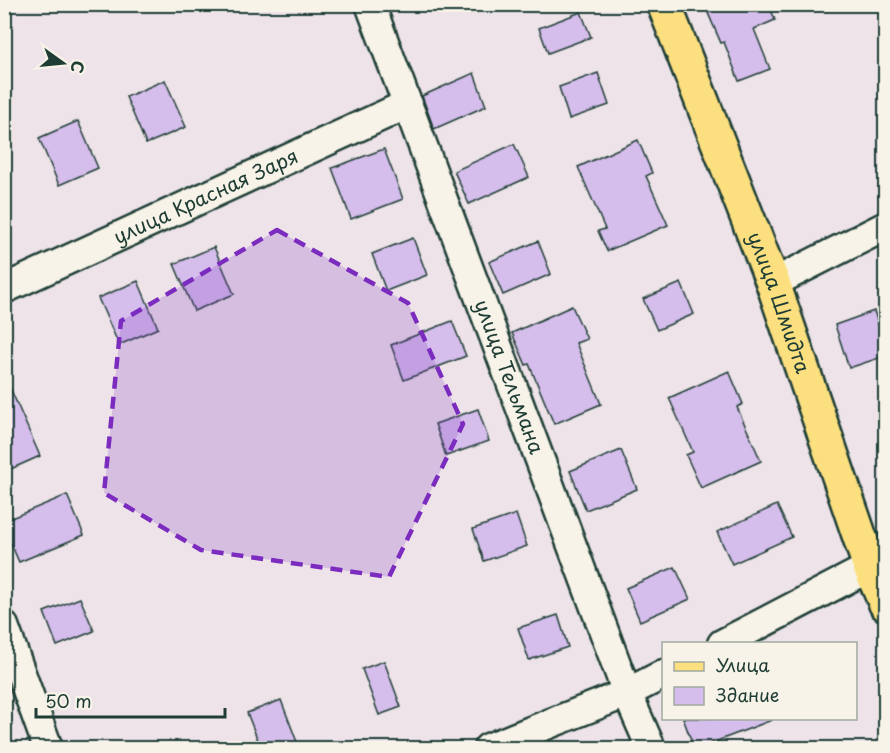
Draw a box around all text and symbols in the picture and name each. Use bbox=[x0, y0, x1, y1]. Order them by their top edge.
north arrow bbox=[33, 33, 93, 93]
text: С bbox=[65, 58, 92, 76]
street label: улица Красная Заря bbox=[108, 140, 303, 251]
street label: улица Шмидта bbox=[740, 227, 819, 378]
street label: улица Тельмана bbox=[468, 295, 553, 458]
legend bbox=[662, 642, 857, 720]
text: Улица bbox=[716, 651, 770, 678]
scale bar bbox=[36, 681, 225, 719]
text: Здание bbox=[716, 681, 779, 708]
text: 50 m bbox=[45, 687, 92, 714]

